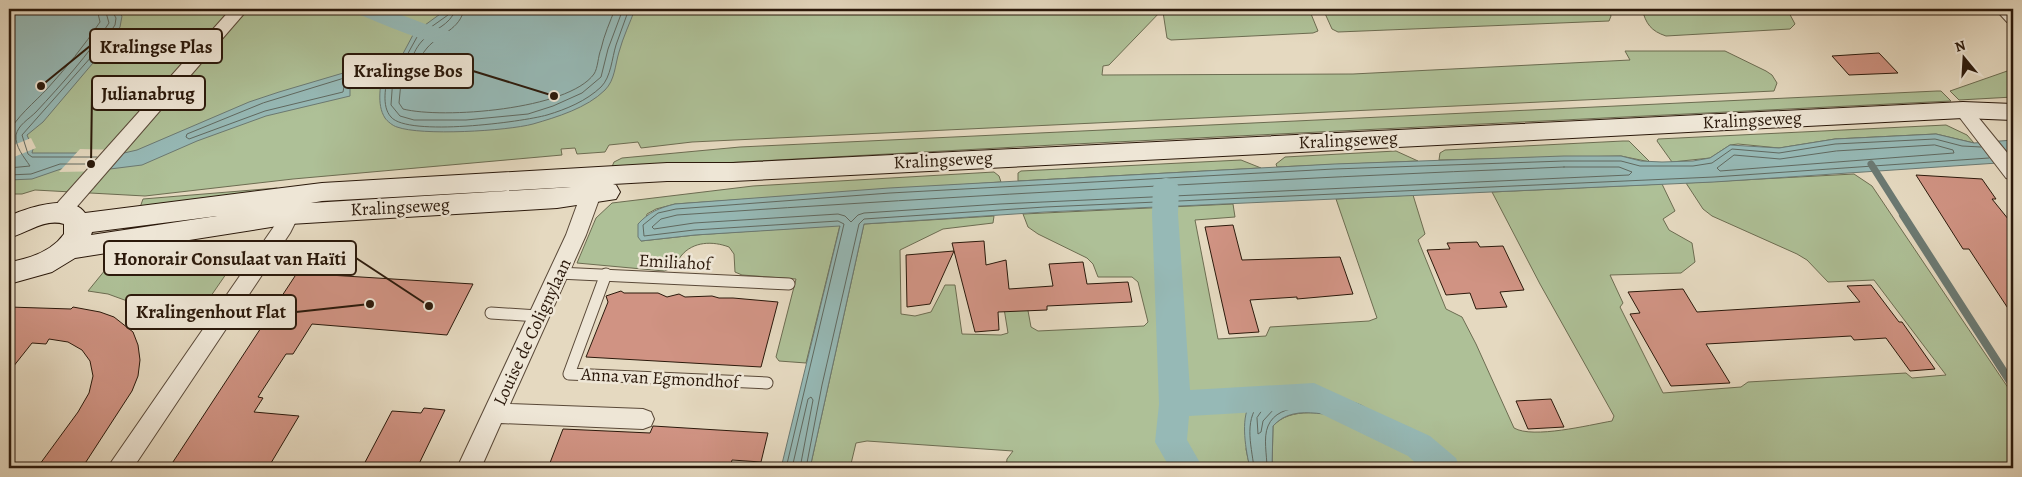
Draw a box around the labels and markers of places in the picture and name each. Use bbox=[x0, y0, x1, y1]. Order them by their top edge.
callout: Kralingse Plas bbox=[90, 29, 222, 63]
callout: Kralingse Bos bbox=[343, 54, 473, 88]
callout: Julianabrug bbox=[92, 76, 205, 110]
callout: Honorair Consulaat van Haïti bbox=[104, 241, 356, 275]
callout: Kralingenhout Flat bbox=[126, 295, 296, 329]

